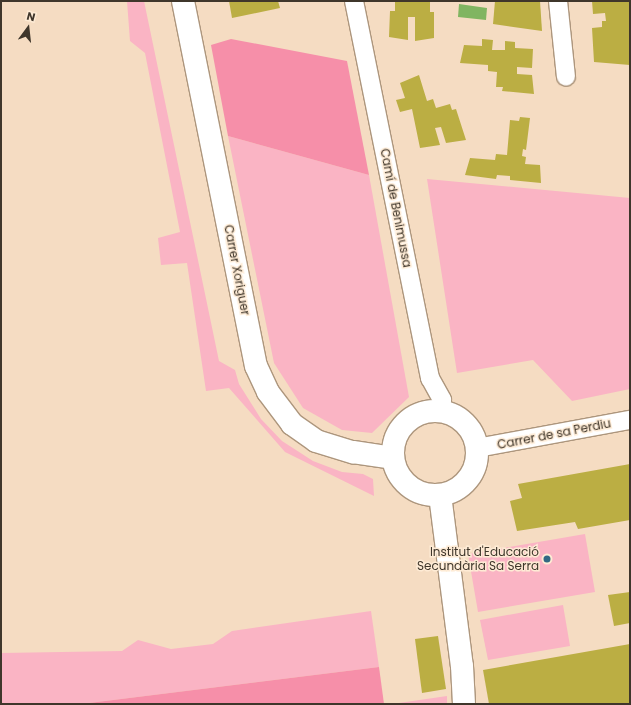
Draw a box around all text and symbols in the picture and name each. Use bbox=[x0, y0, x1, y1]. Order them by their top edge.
north arrow bbox=[8, 8, 48, 48]
text: N bbox=[25, 8, 37, 25]
street label: Camí de Benimussa bbox=[377, 147, 415, 269]
street label: Carrer Xoriguer bbox=[221, 224, 253, 316]
street label: Carrer de sa Perdiu bbox=[496, 416, 612, 452]
place label: Institut d'Educació Secundària Sa Serra bbox=[417, 545, 539, 573]
marker: Institut d'Educació Secundària Sa Serra bbox=[542, 554, 552, 564]

